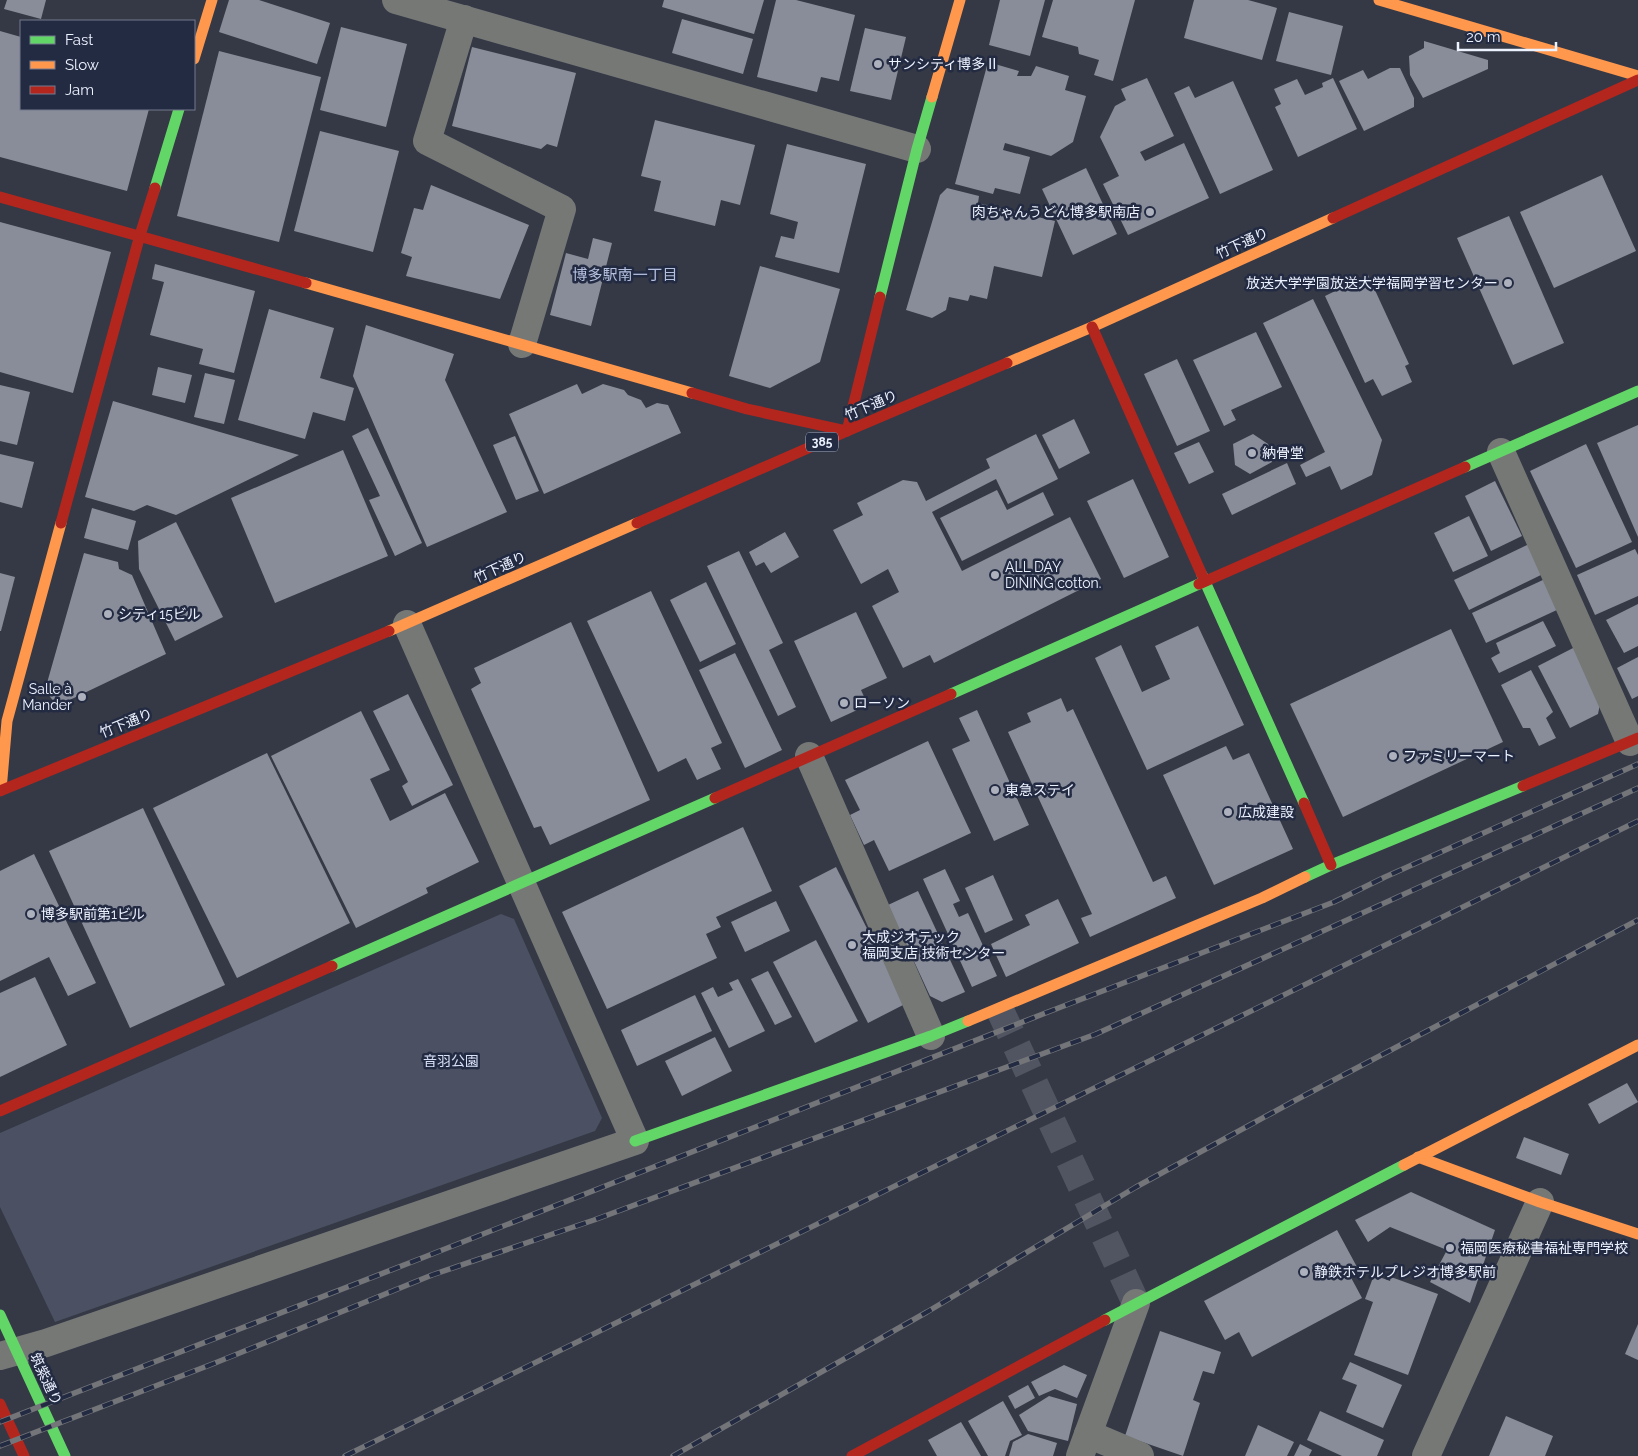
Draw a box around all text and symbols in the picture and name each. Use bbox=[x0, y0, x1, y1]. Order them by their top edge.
legend bbox=[20, 20, 195, 110]
scale bar bbox=[1458, 20, 1556, 52]
text: 20 m bbox=[1466, 28, 1501, 46]
text: Fast bbox=[65, 31, 93, 49]
text: Slow bbox=[65, 56, 99, 74]
place label: サンシティ博多Ⅱ bbox=[888, 56, 999, 72]
marker: サンシティ博多Ⅱ bbox=[872, 58, 884, 70]
text: Jam bbox=[65, 81, 94, 99]
place label: 肉ちゃんうどん博多駅南店 bbox=[972, 204, 1140, 220]
marker: 肉ちゃんうどん博多駅南店 bbox=[1144, 206, 1156, 218]
street label: 竹下通り bbox=[1213, 224, 1271, 262]
district label: 博多駅南一丁目 bbox=[572, 266, 678, 284]
place label: 放送大学学園放送大学福岡学習センター bbox=[1246, 275, 1498, 291]
marker: 放送大学学園放送大学福岡学習センター bbox=[1502, 277, 1514, 289]
street label: 竹下通り bbox=[842, 387, 900, 423]
road number: 385 bbox=[806, 432, 838, 452]
place label: 納骨堂 bbox=[1262, 445, 1304, 461]
marker: 納骨堂 bbox=[1246, 447, 1258, 459]
street label: 竹下通り bbox=[471, 548, 529, 586]
place label: ALL DAY DINING cotton. bbox=[1005, 559, 1101, 591]
marker: ALL DAY DINING cotton. bbox=[989, 569, 1001, 581]
place label: シティ15ビル bbox=[118, 606, 201, 622]
marker: シティ15ビル bbox=[102, 608, 114, 620]
place label: Salle à Mander bbox=[22, 681, 72, 713]
marker: Salle à Mander bbox=[76, 691, 88, 703]
place label: ローソン bbox=[854, 695, 910, 711]
marker: ローソン bbox=[838, 697, 850, 709]
street label: 竹下通り bbox=[97, 705, 155, 741]
place label: ファミリーマート bbox=[1403, 748, 1515, 764]
marker: ファミリーマート bbox=[1387, 750, 1399, 762]
place label: 東急ステイ bbox=[1005, 782, 1075, 798]
marker: 東急ステイ bbox=[989, 784, 1001, 796]
place label: 広成建設 bbox=[1238, 804, 1294, 820]
marker: 広成建設 bbox=[1222, 806, 1234, 818]
place label: 博多駅前第1ビル bbox=[41, 906, 145, 922]
marker: 博多駅前第1ビル bbox=[25, 908, 37, 920]
place label: 大成ジオテック 福岡支店 技術センター bbox=[862, 929, 1006, 961]
marker: 大成ジオテック 福岡支店 技術センター bbox=[846, 939, 858, 951]
park label: 音羽公園 bbox=[423, 1053, 479, 1069]
place label: 福岡医療秘書福祉専門学校 bbox=[1460, 1240, 1628, 1256]
marker: 福岡医療秘書福祉専門学校 bbox=[1444, 1242, 1456, 1254]
place label: 静鉄ホテルプレジオ博多駅前 bbox=[1314, 1264, 1496, 1280]
marker: 静鉄ホテルプレジオ博多駅前 bbox=[1298, 1266, 1310, 1278]
street label: 筑紫通り bbox=[27, 1350, 65, 1408]

